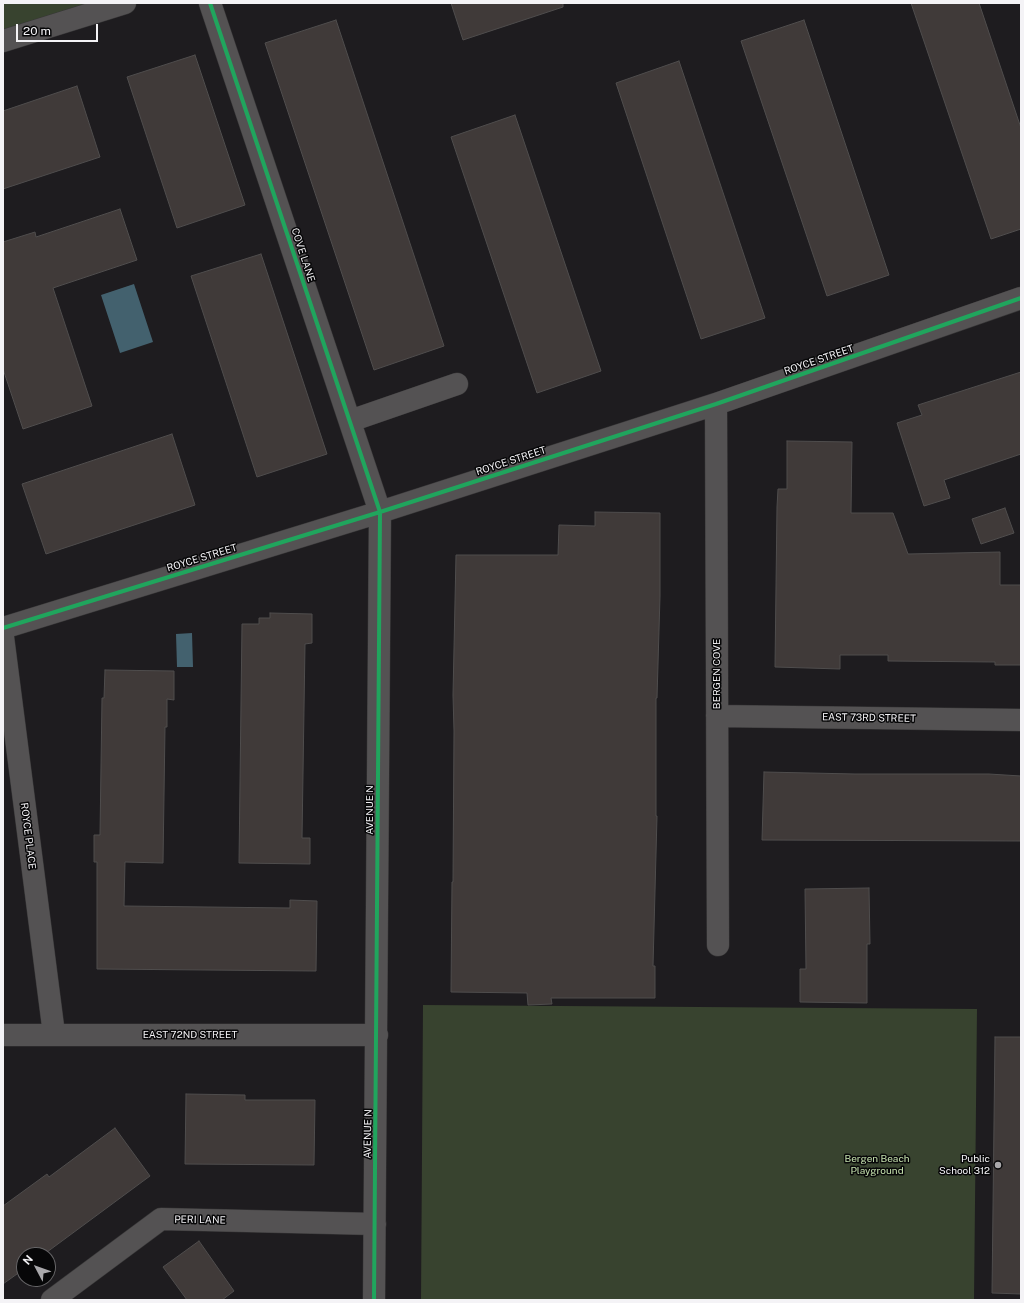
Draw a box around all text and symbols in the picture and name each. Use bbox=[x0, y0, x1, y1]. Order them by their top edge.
scale bar bbox=[18, 16, 100, 42]
text: 20 m bbox=[23, 24, 51, 38]
street label: COVE LANE bbox=[289, 226, 317, 284]
street label: ROYCE STREET bbox=[783, 342, 855, 378]
street label: ROYCE STREET bbox=[474, 444, 548, 478]
street label: ROYCE STREET bbox=[165, 542, 239, 574]
street label: BERGEN COVE bbox=[711, 639, 723, 709]
street label: EAST 73RD STREET bbox=[822, 711, 916, 725]
street label: AVENUE N bbox=[364, 785, 376, 835]
street label: ROYCE PLACE bbox=[18, 802, 38, 870]
street label: EAST 72ND STREET bbox=[143, 1029, 237, 1041]
street label: AVENUE N bbox=[362, 1109, 374, 1159]
park label: Bergen Beach Playground bbox=[844, 1153, 910, 1176]
place label: Public School 312 bbox=[939, 1153, 990, 1176]
marker: Public School 312 bbox=[993, 1160, 1003, 1170]
street label: PERI LANE bbox=[174, 1214, 226, 1226]
north arrow bbox=[16, 1247, 56, 1287]
text: N bbox=[20, 1253, 35, 1267]

